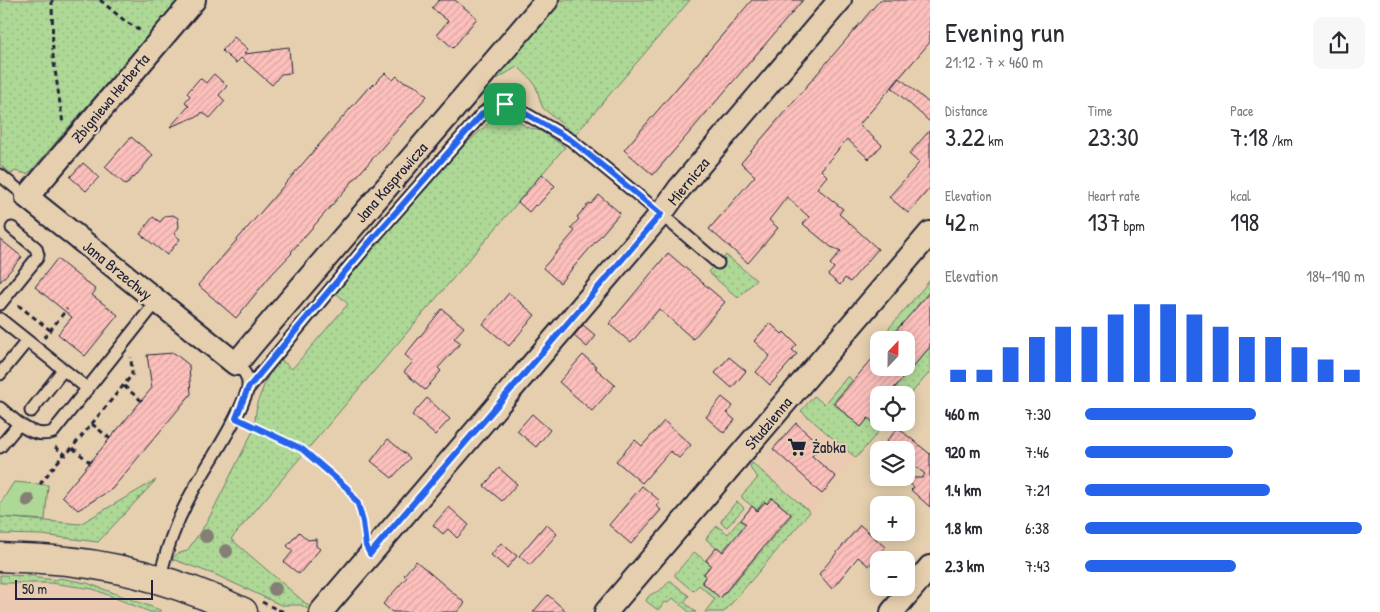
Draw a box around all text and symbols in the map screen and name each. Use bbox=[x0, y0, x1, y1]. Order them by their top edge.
text: Evening run bbox=[945, 13, 1065, 51]
button: share bbox=[1313, 17, 1365, 69]
street label: Zbigniewa Herberta bbox=[66, 48, 154, 148]
text: 21:12 · 7 × 460 m bbox=[945, 51, 1043, 73]
pin bbox=[484, 83, 526, 125]
icon: arrive bbox=[491, 90, 519, 118]
text: Distance bbox=[945, 101, 988, 120]
text: Time bbox=[1088, 101, 1112, 120]
text: Pace bbox=[1230, 101, 1254, 120]
text: 3.22 bbox=[945, 120, 985, 154]
text: 23:30 bbox=[1088, 120, 1139, 154]
text: 7:18 bbox=[1230, 120, 1268, 154]
text: km bbox=[985, 131, 1004, 150]
text: /km bbox=[1268, 131, 1293, 150]
street label: Jana Kasprowicza bbox=[350, 137, 432, 227]
street label: Miernicza bbox=[662, 152, 714, 210]
text: Elevation bbox=[945, 186, 992, 205]
text: Heart rate bbox=[1088, 186, 1140, 205]
text: kcal bbox=[1230, 186, 1251, 205]
text: 42 bbox=[945, 205, 966, 239]
text: 137 bbox=[1088, 205, 1120, 239]
text: 198 bbox=[1230, 205, 1259, 239]
text: m bbox=[966, 216, 979, 235]
text: bpm bbox=[1120, 216, 1145, 235]
street label: Jana Brzechwy bbox=[78, 235, 158, 305]
text: Elevation bbox=[945, 265, 998, 287]
text: 184–190 m bbox=[1306, 265, 1365, 287]
north arrow bbox=[870, 331, 915, 376]
map controls bbox=[870, 331, 915, 596]
button: locate bbox=[870, 386, 915, 431]
street label: Studzienna bbox=[739, 392, 797, 454]
text: 460 m bbox=[945, 403, 979, 425]
text: 7:30 bbox=[1025, 403, 1051, 425]
supermarket icon: Żabka bbox=[786, 436, 808, 458]
place label: Żabka bbox=[812, 436, 846, 458]
button: layers bbox=[870, 441, 915, 486]
text: 920 m bbox=[945, 441, 980, 463]
text: 7:46 bbox=[1025, 441, 1049, 463]
text: 1.4 km bbox=[945, 479, 981, 501]
text: 7:21 bbox=[1025, 479, 1050, 501]
button: + bbox=[870, 496, 915, 541]
text: 1.8 km bbox=[945, 517, 982, 539]
text: 6:38 bbox=[1025, 517, 1049, 539]
button: − bbox=[870, 551, 915, 596]
text: 2.3 km bbox=[945, 555, 984, 577]
text: 7:43 bbox=[1025, 555, 1050, 577]
scale bar bbox=[15, 577, 152, 600]
text: 50 m bbox=[22, 579, 47, 598]

